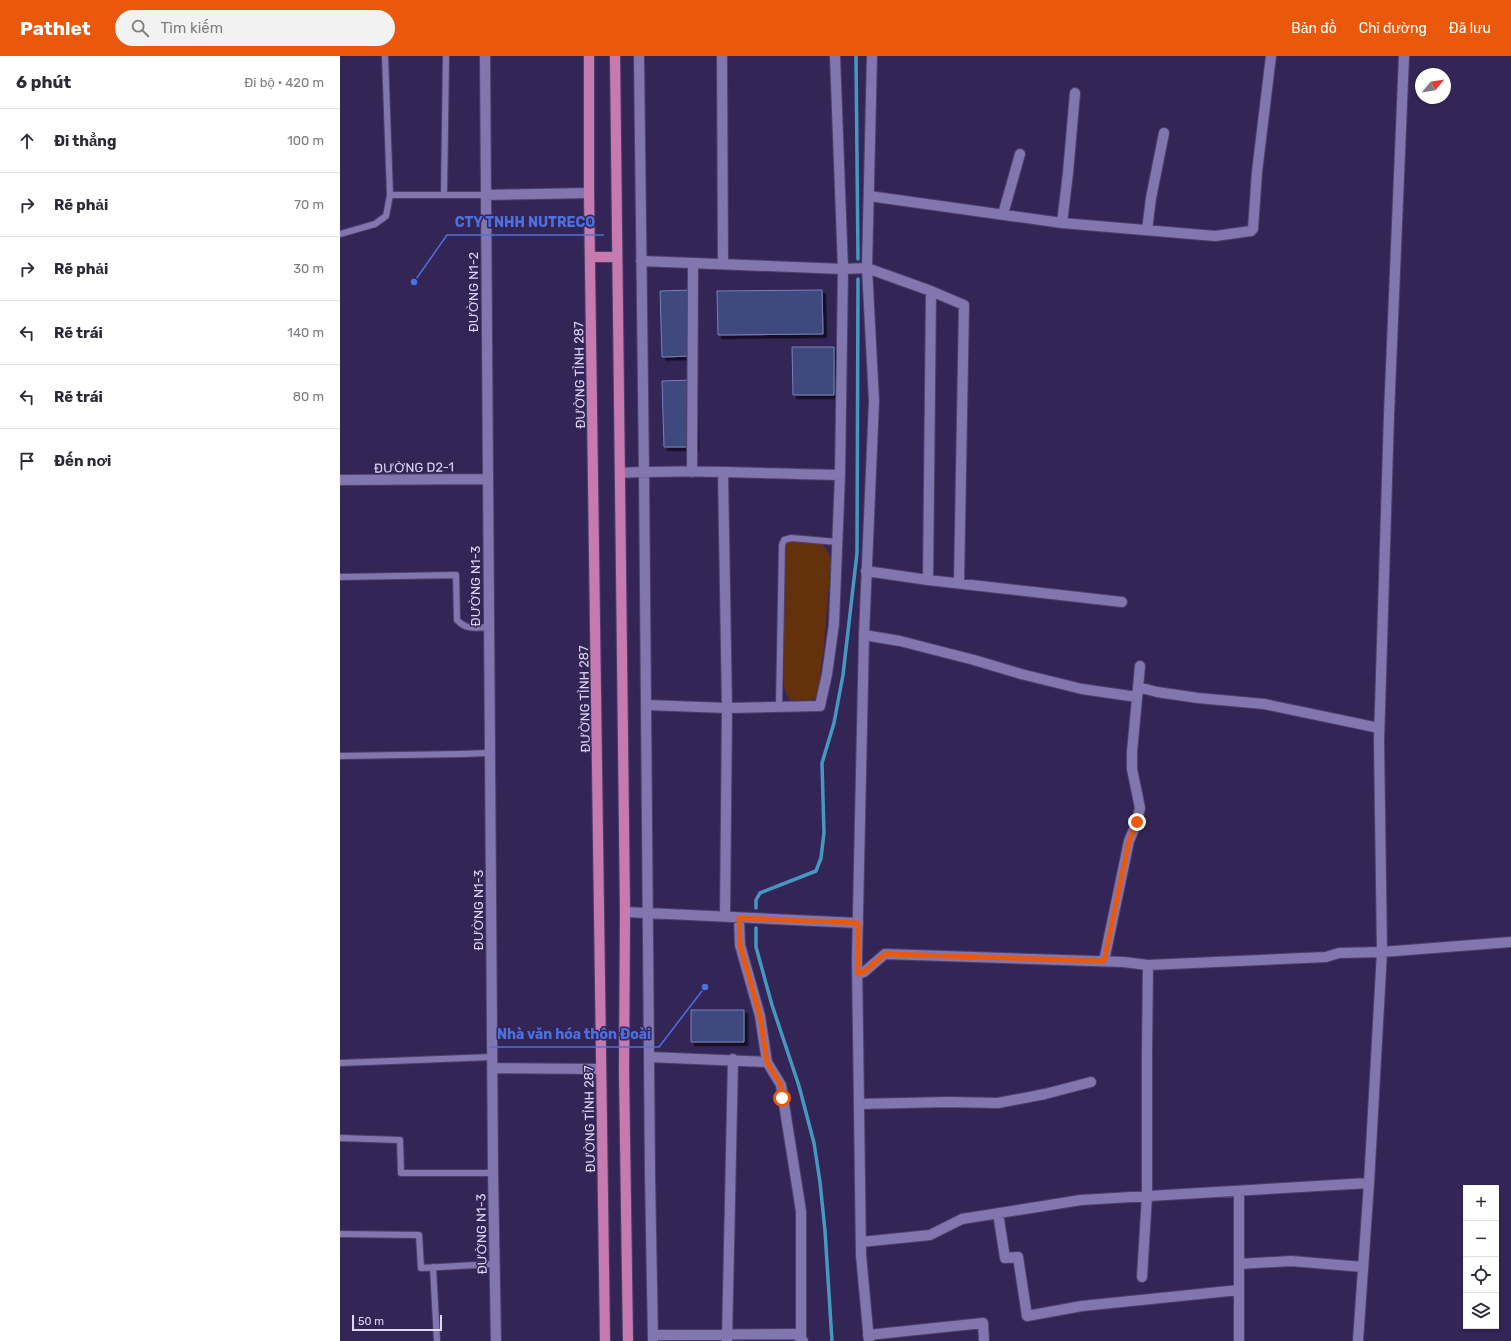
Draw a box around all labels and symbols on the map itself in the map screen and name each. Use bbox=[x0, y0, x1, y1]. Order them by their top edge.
north arrow bbox=[1415, 68, 1451, 104]
callout: CTY TNHH NUTRECO bbox=[447, 209, 604, 235]
text: CTY TNHH NUTRECO bbox=[455, 214, 595, 231]
street label: ĐƯỜNG N1-2 bbox=[466, 252, 481, 332]
street label: ĐƯỜNG TỈNH 287 bbox=[571, 321, 588, 429]
street label: ĐƯỜNG D2-1 bbox=[374, 459, 454, 476]
street label: ĐƯỜNG N1-3 bbox=[468, 545, 483, 626]
street label: ĐƯỜNG TỈNH 287 bbox=[576, 645, 593, 753]
route end bbox=[1128, 813, 1146, 831]
street label: ĐƯỜNG N1-3 bbox=[471, 869, 486, 950]
callout: Nhà văn hóa thôn Đoài bbox=[489, 1021, 659, 1047]
text: Nhà văn hóa thôn Đoài bbox=[497, 1026, 651, 1043]
street label: ĐƯỜNG TỈNH 287 bbox=[581, 1065, 598, 1173]
route start bbox=[773, 1089, 791, 1107]
street label: ĐƯỜNG N1-3 bbox=[473, 1193, 490, 1275]
scale bar bbox=[352, 1313, 442, 1332]

